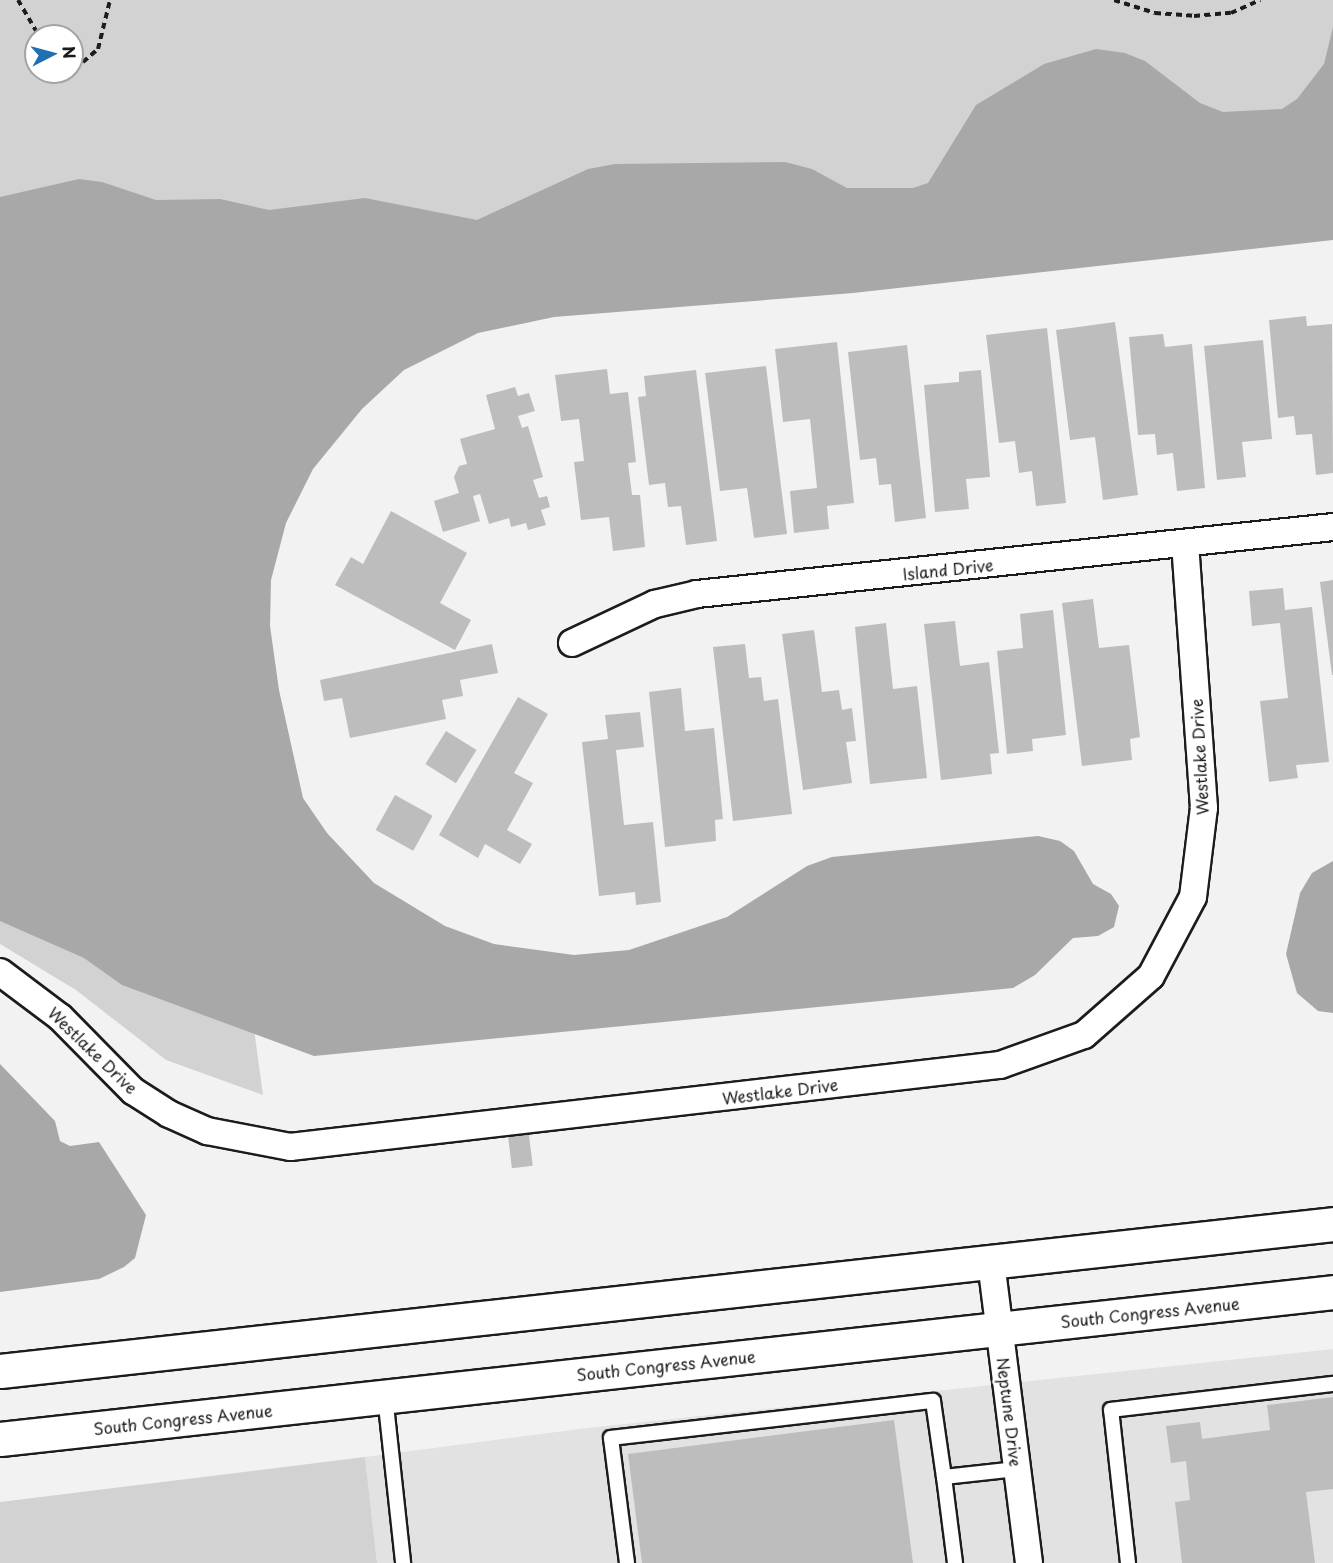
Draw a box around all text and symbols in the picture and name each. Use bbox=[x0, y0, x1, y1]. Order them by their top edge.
north arrow bbox=[24, 24, 84, 84]
text: N bbox=[57, 45, 83, 60]
street label: Island Drive bbox=[901, 555, 995, 583]
street label: Westlake Drive bbox=[1186, 698, 1212, 816]
street label: Westlake Drive bbox=[45, 1003, 141, 1097]
street label: Westlake Drive bbox=[721, 1074, 839, 1108]
street label: South Congress Avenue bbox=[1059, 1293, 1241, 1331]
street label: South Congress Avenue bbox=[575, 1346, 757, 1384]
street label: Neptune Drive bbox=[994, 1356, 1026, 1468]
street label: South Congress Avenue bbox=[92, 1400, 274, 1438]

